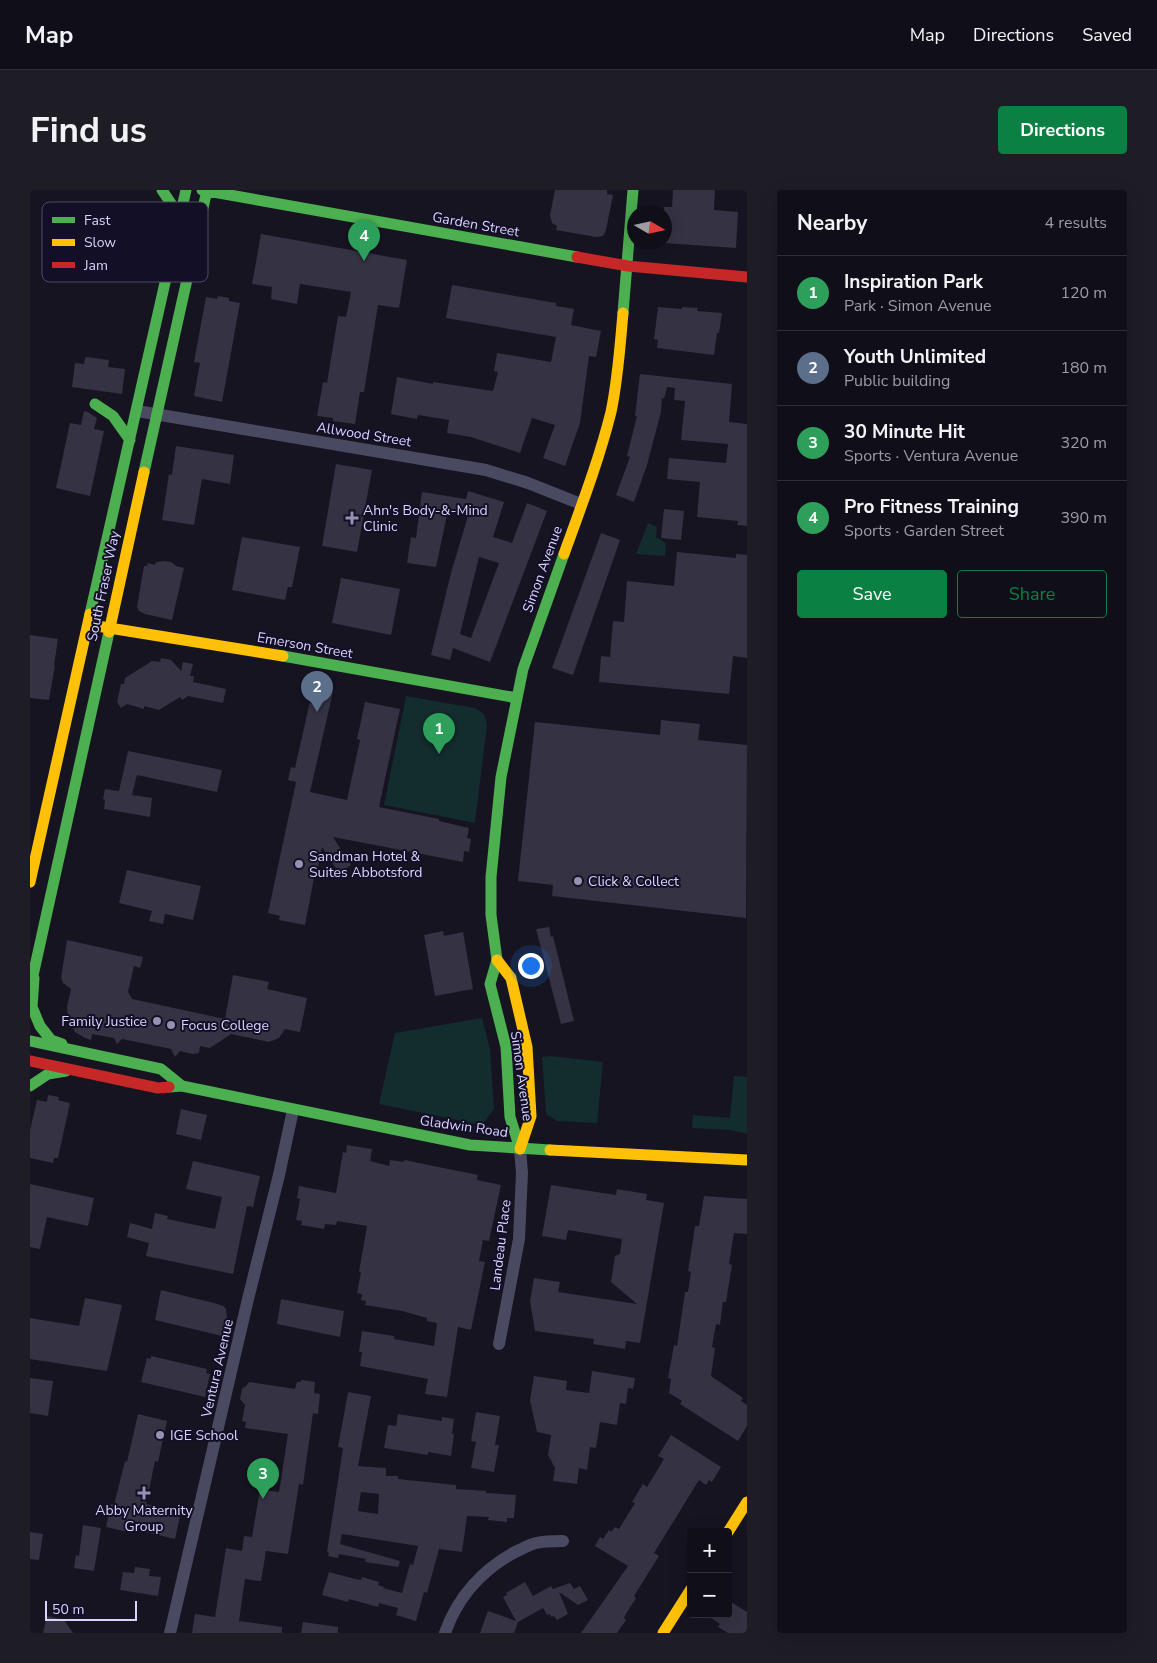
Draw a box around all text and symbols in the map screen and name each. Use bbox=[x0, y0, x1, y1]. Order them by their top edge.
text: Map bbox=[25, 19, 73, 51]
text: Map bbox=[910, 23, 945, 47]
text: Directions bbox=[973, 23, 1054, 47]
text: Saved bbox=[1082, 23, 1132, 47]
button: Directions bbox=[998, 106, 1127, 154]
text: Find us bbox=[30, 107, 147, 154]
legend bbox=[42, 202, 208, 282]
north arrow bbox=[627, 205, 672, 250]
street label: Garden Street bbox=[431, 208, 521, 241]
text: Nearby bbox=[797, 209, 867, 237]
text: Fast bbox=[84, 211, 110, 230]
text: 4 results bbox=[1045, 212, 1107, 234]
pin: 4 bbox=[348, 220, 380, 261]
text: Slow bbox=[84, 233, 116, 252]
text: Jam bbox=[83, 256, 108, 275]
text: Inspiration Park bbox=[844, 269, 983, 295]
text: 1 bbox=[808, 282, 818, 304]
text: 120 m bbox=[1060, 282, 1107, 304]
text: Park · Simon Avenue bbox=[844, 295, 992, 317]
text: Youth Unlimited bbox=[844, 344, 986, 370]
text: 2 bbox=[808, 357, 818, 379]
text: 180 m bbox=[1060, 357, 1107, 379]
text: Public building bbox=[844, 370, 950, 392]
street label: Allwood Street bbox=[315, 418, 413, 451]
text: 30 Minute Hit bbox=[844, 419, 965, 445]
text: 3 bbox=[808, 432, 818, 454]
text: 320 m bbox=[1060, 432, 1107, 454]
text: Sports · Ventura Avenue bbox=[844, 445, 1018, 467]
text: Pro Fitness Training bbox=[844, 494, 1019, 520]
place label: Ahn's Body-&-Mind Clinic bbox=[363, 501, 488, 536]
text: 4 bbox=[808, 507, 818, 529]
text: 390 m bbox=[1060, 507, 1107, 529]
marker: Ahn's Body-&-Mind Clinic bbox=[345, 511, 359, 525]
text: Sports · Garden Street bbox=[844, 520, 1004, 542]
street label: Simon Avenue bbox=[518, 523, 567, 615]
street label: South Fraser Way bbox=[82, 528, 125, 643]
button: Save bbox=[797, 570, 947, 618]
button: Share bbox=[957, 570, 1107, 618]
street label: Emerson Street bbox=[256, 628, 354, 663]
pin: 2 bbox=[301, 671, 333, 712]
pin: 1 bbox=[423, 713, 455, 754]
place label: Sandman Hotel & Suites Abbotsford bbox=[309, 847, 423, 882]
marker: Sandman Hotel & Suites Abbotsford bbox=[293, 858, 305, 870]
place label: Click & Collect bbox=[588, 872, 679, 891]
marker: Click & Collect bbox=[572, 875, 584, 887]
your location bbox=[518, 953, 544, 979]
place label: Family Justice bbox=[61, 1012, 147, 1031]
marker: Family Justice bbox=[151, 1015, 163, 1027]
place label: Focus College bbox=[181, 1016, 269, 1035]
marker: Focus College bbox=[165, 1019, 177, 1031]
street label: Simon Avenue bbox=[506, 1030, 537, 1122]
street label: Gladwin Road bbox=[419, 1111, 509, 1142]
street label: Landeau Place bbox=[485, 1198, 516, 1292]
street label: Ventura Avenue bbox=[197, 1317, 238, 1420]
place label: IGE School bbox=[170, 1426, 239, 1445]
marker: IGE School bbox=[154, 1429, 166, 1441]
pin: 3 bbox=[247, 1458, 279, 1499]
marker: Abby Maternity Group bbox=[137, 1486, 151, 1500]
place label: Abby Maternity Group bbox=[95, 1501, 193, 1536]
map controls bbox=[687, 1528, 732, 1618]
button: + bbox=[687, 1528, 732, 1573]
button: − bbox=[687, 1573, 732, 1618]
scale bar bbox=[45, 1598, 138, 1621]
text: 50 m bbox=[52, 1600, 84, 1619]

